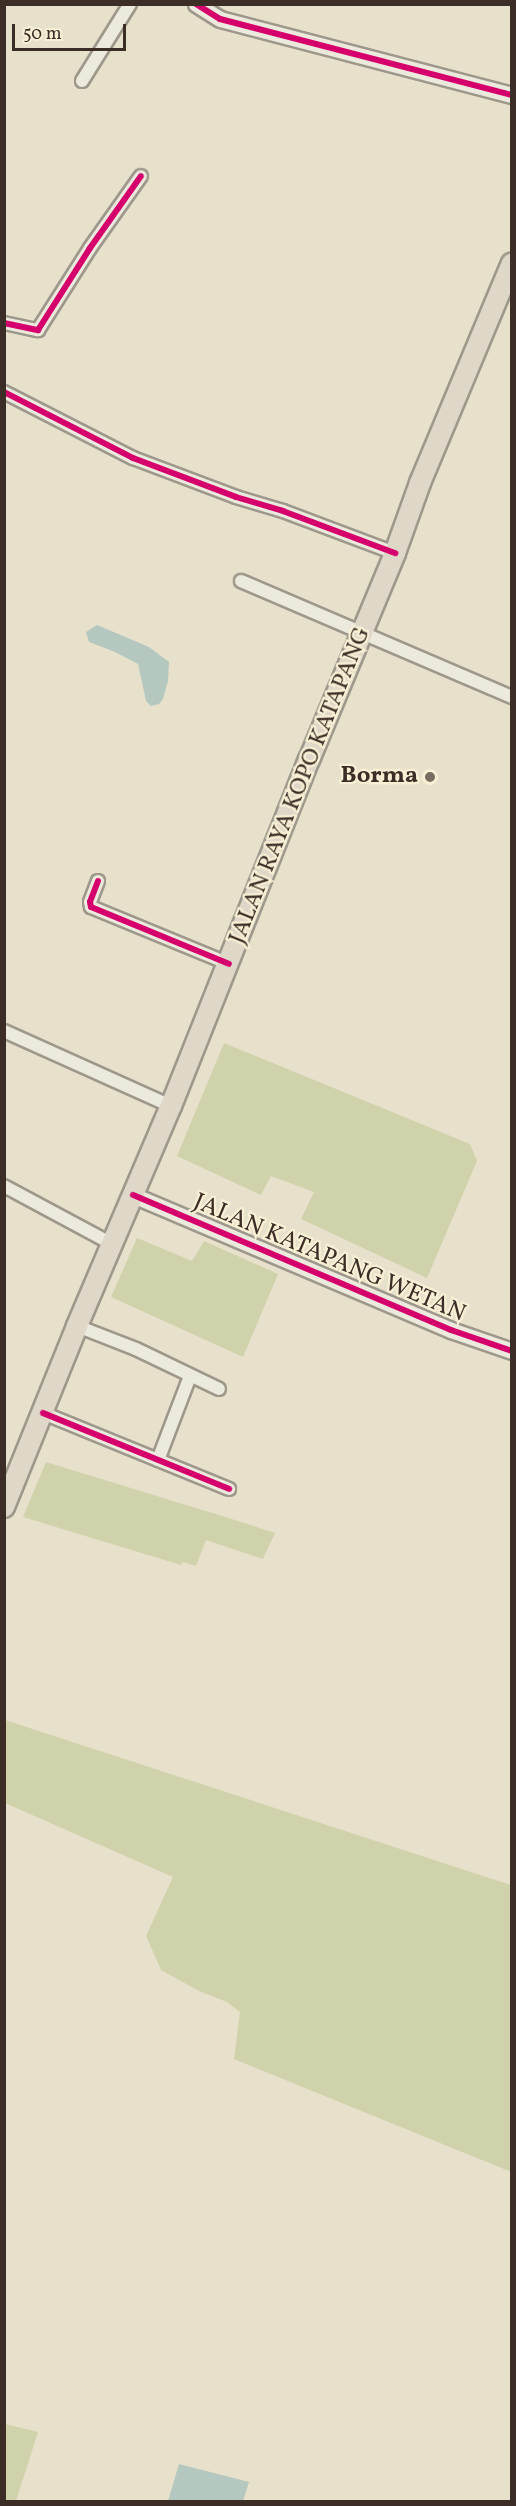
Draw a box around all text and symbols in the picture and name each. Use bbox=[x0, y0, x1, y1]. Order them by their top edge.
scale bar bbox=[15, 12, 129, 50]
text: 50 m bbox=[23, 22, 62, 47]
street label: JALAN RAYA KOPO KATAPANG bbox=[224, 623, 378, 949]
place label: Borma bbox=[341, 763, 418, 791]
marker: Borma bbox=[423, 770, 437, 784]
street label: JALAN KATAPANG WETAN bbox=[188, 1188, 470, 1330]

